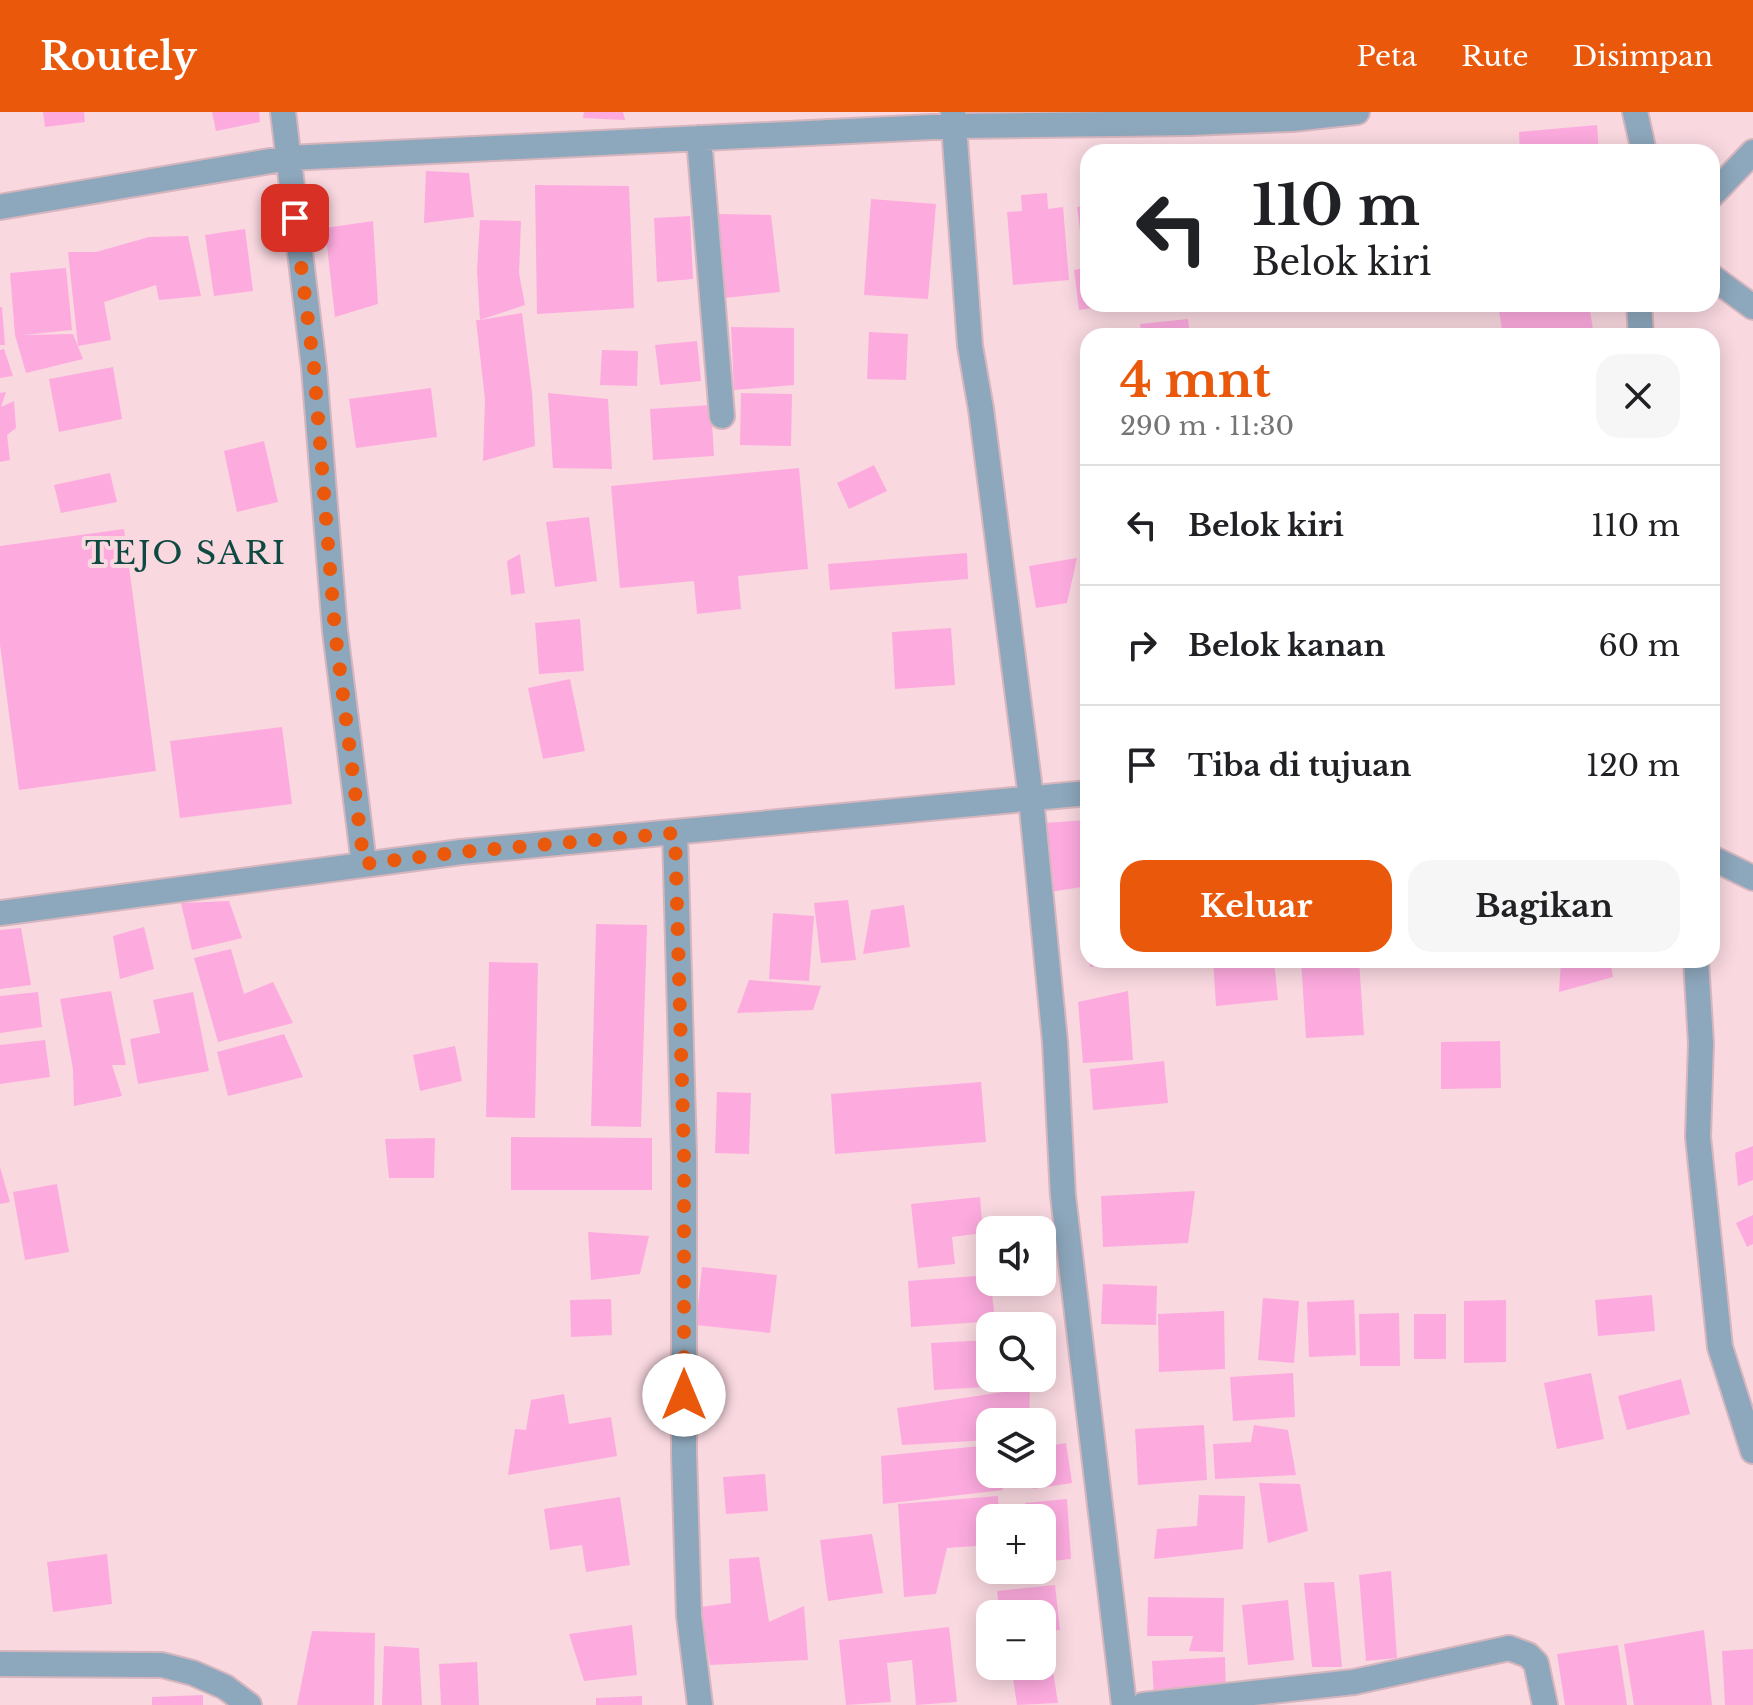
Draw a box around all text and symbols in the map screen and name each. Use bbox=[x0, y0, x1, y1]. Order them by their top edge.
text: Routely bbox=[40, 33, 197, 80]
text: Peta bbox=[1357, 39, 1417, 74]
text: Rute bbox=[1461, 39, 1529, 74]
text: Disimpan bbox=[1573, 39, 1713, 74]
text: 110 m bbox=[1252, 171, 1420, 240]
icon: left bbox=[1120, 176, 1224, 280]
pin bbox=[261, 184, 329, 252]
icon: arrive bbox=[273, 196, 317, 240]
text: Belok kiri bbox=[1252, 240, 1431, 285]
text: 4 mnt bbox=[1120, 350, 1271, 410]
button: close bbox=[1596, 354, 1680, 438]
text: 290 m · 11:30 bbox=[1120, 410, 1294, 442]
icon: left bbox=[1120, 503, 1164, 547]
text: Belok kiri bbox=[1188, 507, 1344, 544]
text: 110 m bbox=[1591, 507, 1680, 544]
district label: TEJO SARI bbox=[85, 533, 287, 573]
icon: right bbox=[1120, 623, 1164, 667]
text: Belok kanan bbox=[1188, 627, 1385, 664]
text: 60 m bbox=[1598, 627, 1680, 664]
icon: arrive bbox=[1120, 743, 1164, 787]
text: Tiba di tujuan bbox=[1188, 747, 1411, 784]
text: 120 m bbox=[1586, 747, 1680, 784]
button: Keluar bbox=[1120, 860, 1392, 952]
button: Bagikan bbox=[1408, 860, 1680, 952]
map controls bbox=[976, 1216, 1056, 1680]
button: sound bbox=[976, 1216, 1056, 1296]
button: search bbox=[976, 1312, 1056, 1392]
position arrow bbox=[642, 1353, 726, 1437]
button: layers bbox=[976, 1408, 1056, 1488]
button: + bbox=[976, 1504, 1056, 1584]
button: − bbox=[976, 1600, 1056, 1680]

